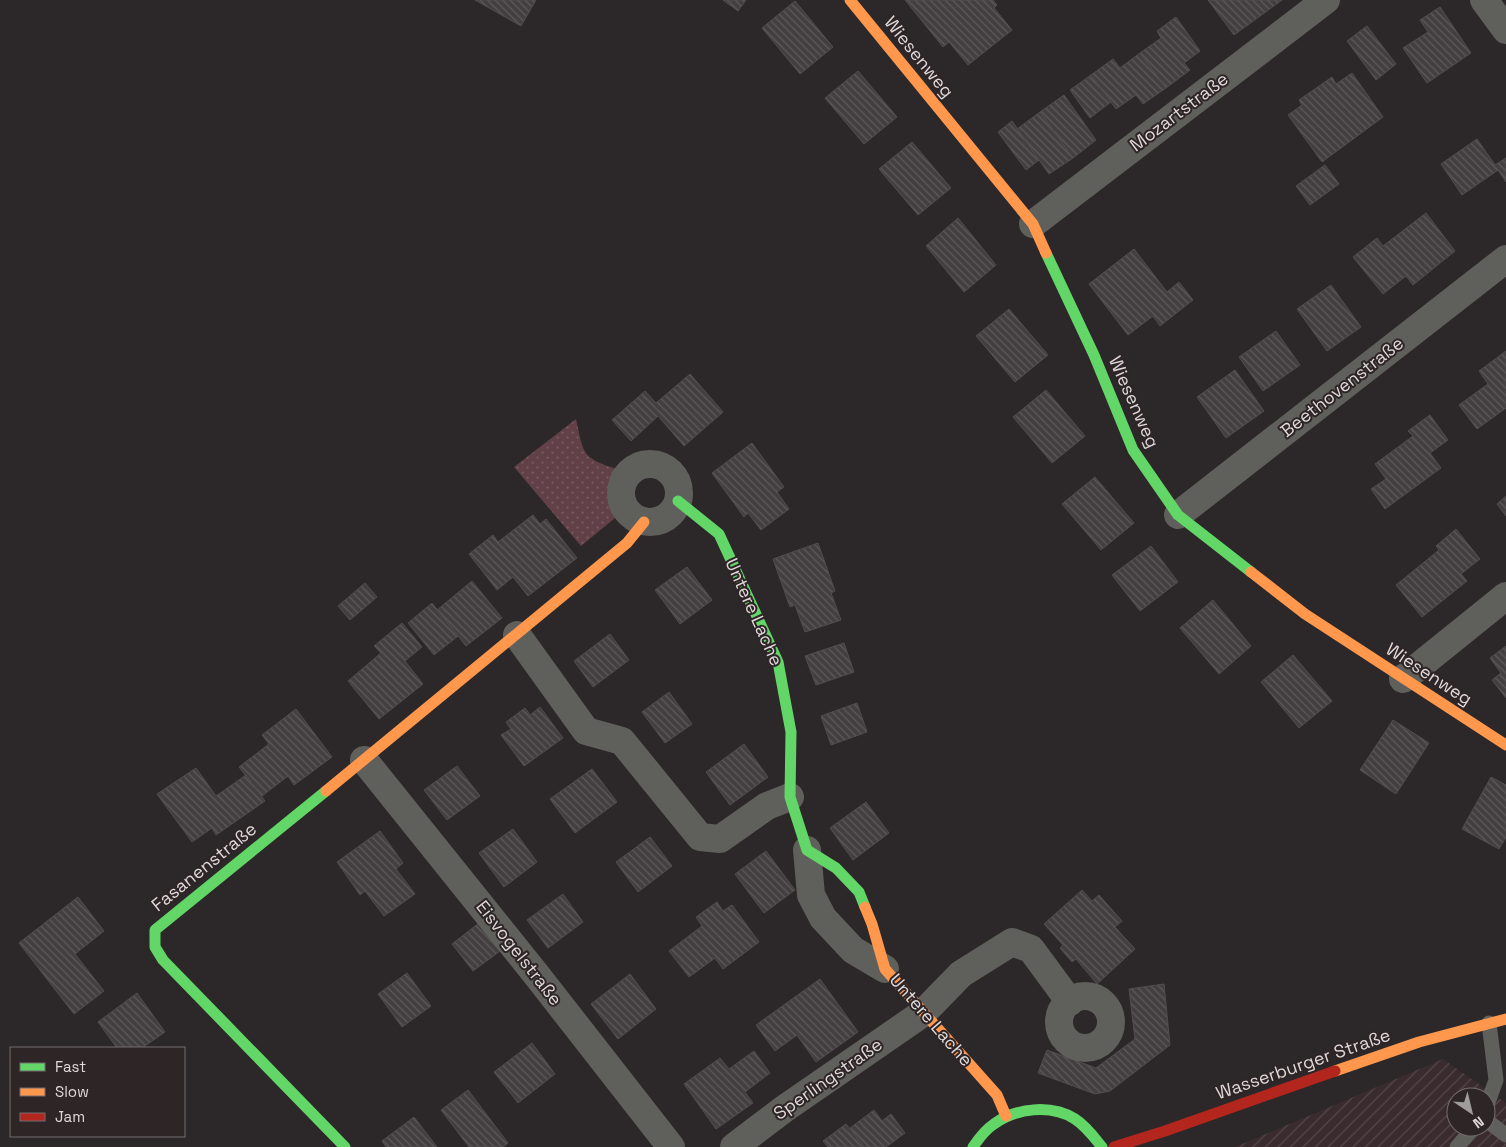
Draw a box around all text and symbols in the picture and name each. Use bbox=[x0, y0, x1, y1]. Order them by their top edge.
street label: Wiesenweg bbox=[880, 11, 959, 102]
street label: Mozartstraße bbox=[1125, 67, 1233, 156]
street label: Beethovenstraße bbox=[1275, 331, 1408, 442]
street label: Wiesenweg bbox=[1104, 352, 1165, 451]
street label: Untere Lache bbox=[720, 554, 788, 669]
street label: Wiesenweg bbox=[1382, 637, 1477, 710]
street label: Fasanenstraße bbox=[146, 817, 261, 916]
street label: Eisvogelstraße bbox=[471, 896, 568, 1010]
street label: Untere Lache bbox=[885, 969, 978, 1071]
street label: Wasserburger Straße bbox=[1213, 1023, 1393, 1104]
street label: Sperlingstraße bbox=[769, 1033, 887, 1125]
legend bbox=[10, 1047, 185, 1137]
text: Fast bbox=[55, 1057, 86, 1076]
text: Slow bbox=[55, 1082, 89, 1101]
north arrow bbox=[1446, 1087, 1496, 1137]
text: Jam bbox=[55, 1107, 85, 1126]
text: N bbox=[1469, 1113, 1487, 1133]

